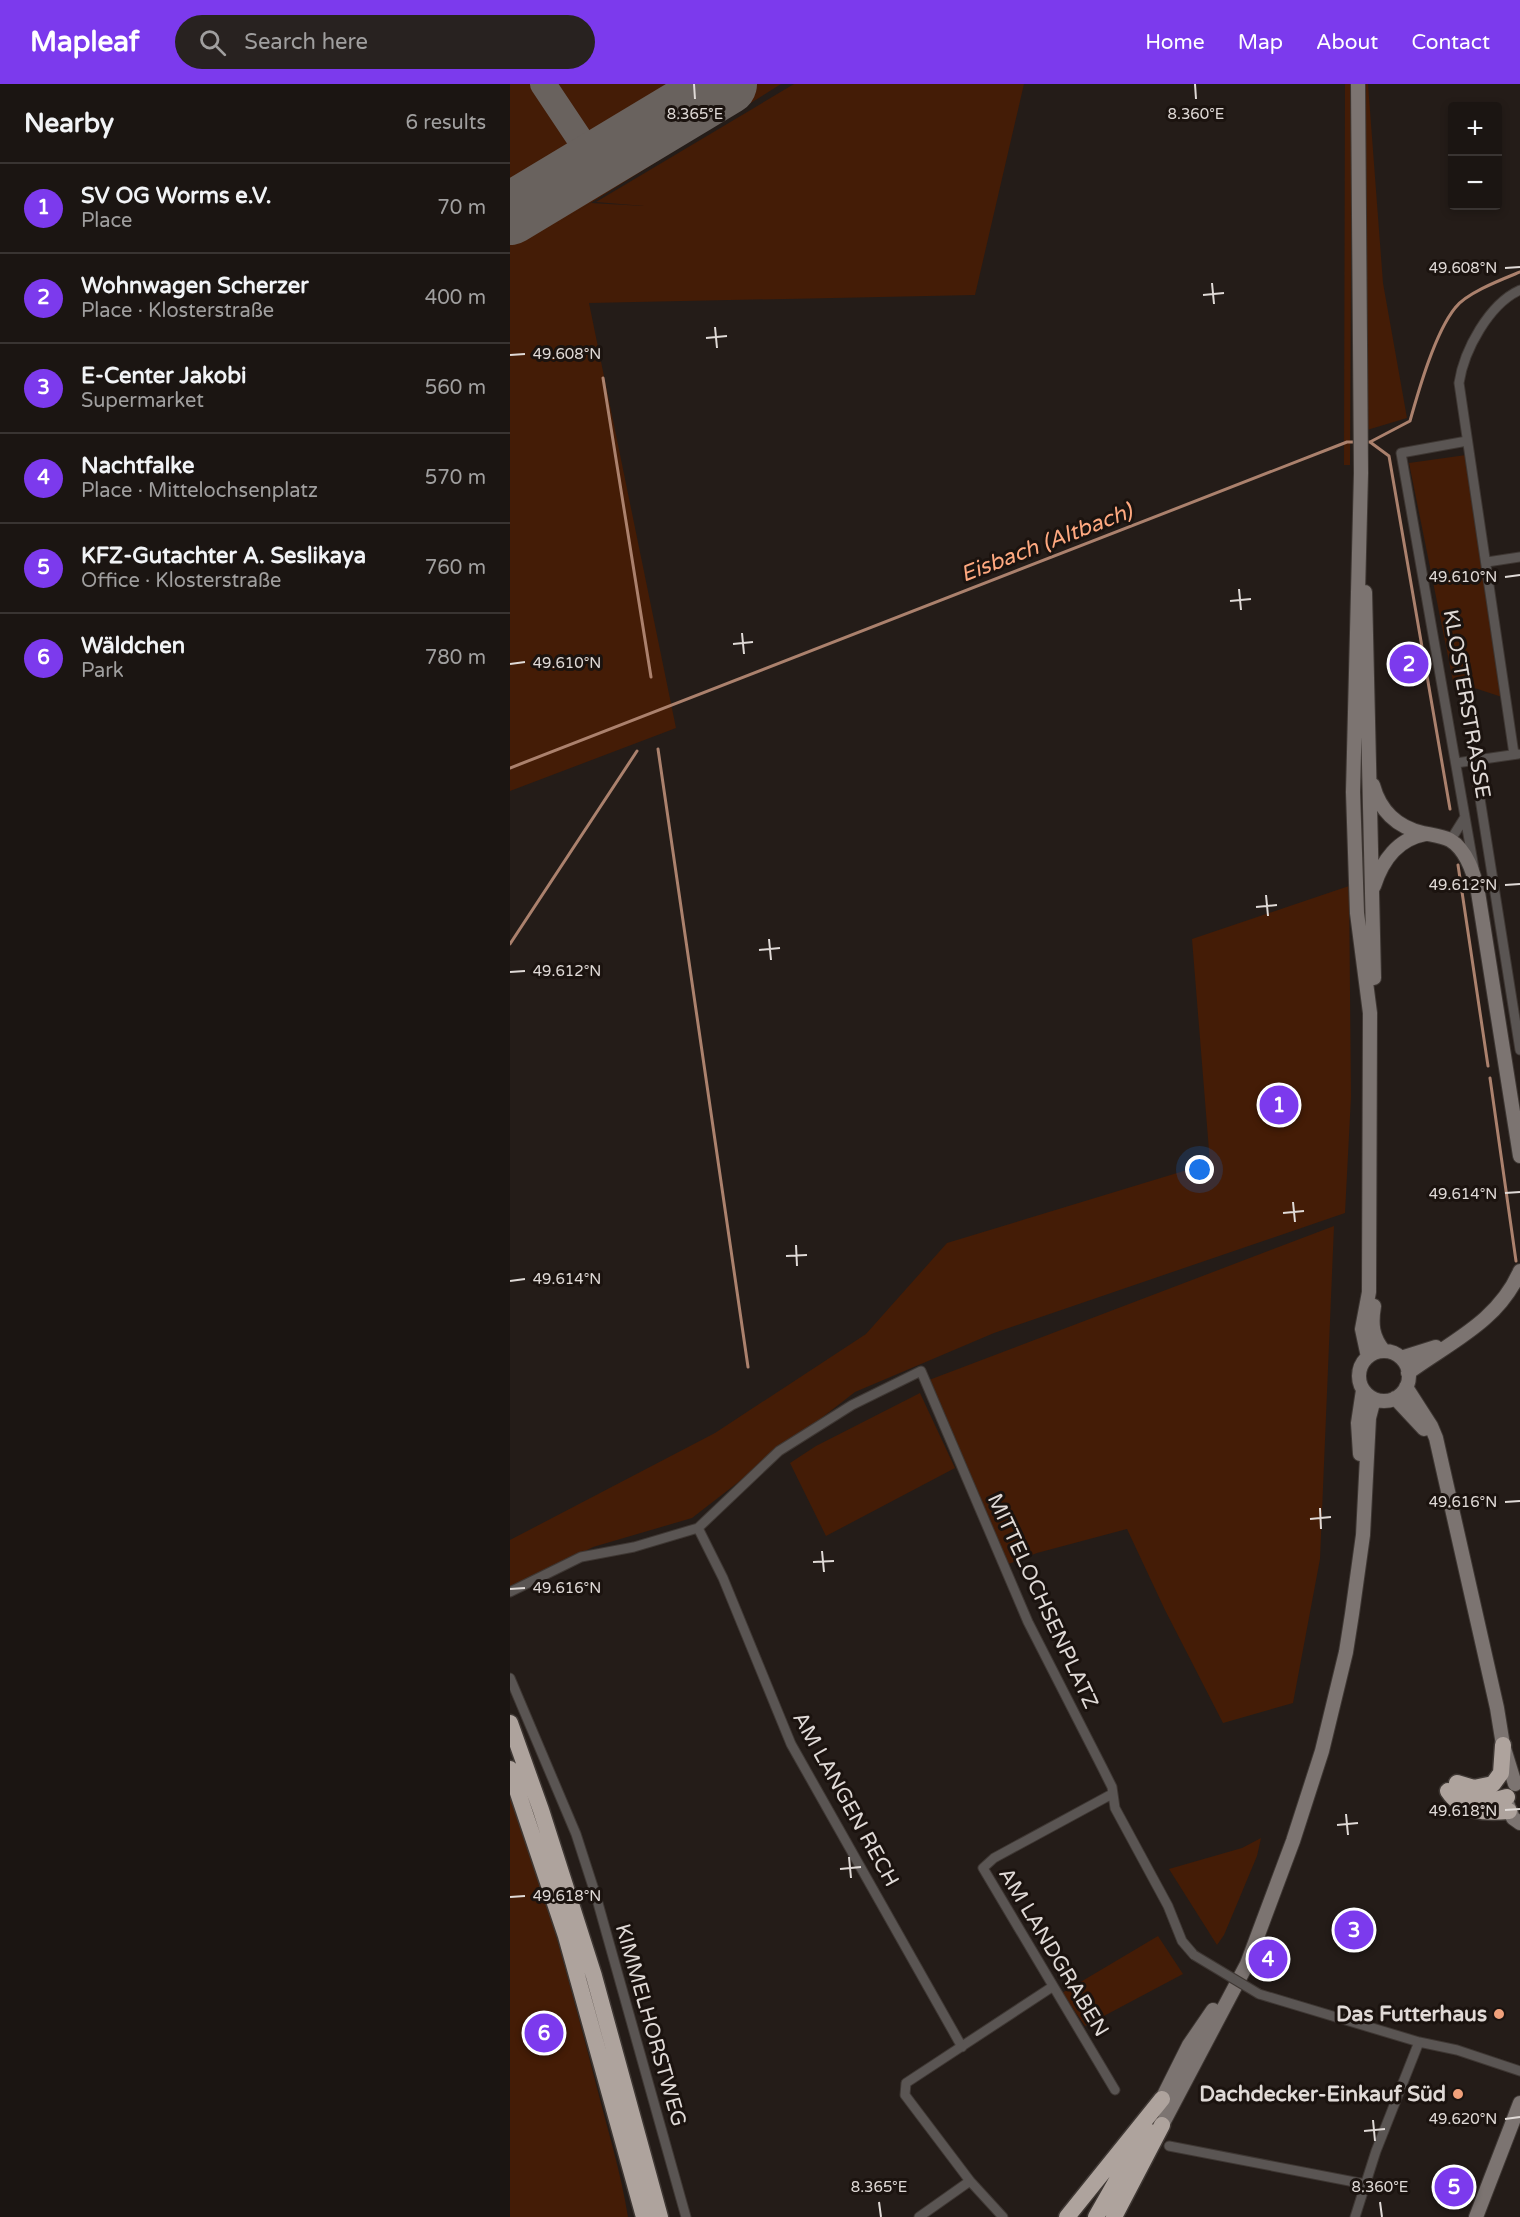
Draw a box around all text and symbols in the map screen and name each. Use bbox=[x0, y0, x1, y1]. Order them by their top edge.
search box bbox=[175, 15, 595, 69]
text: Mapleaf bbox=[30, 25, 139, 59]
icon: search bbox=[196, 26, 229, 59]
text: Search here bbox=[244, 29, 368, 55]
text: Home bbox=[1145, 30, 1205, 55]
text: Map bbox=[1238, 30, 1283, 55]
text: About bbox=[1316, 30, 1378, 55]
text: Contact bbox=[1411, 30, 1490, 55]
map controls bbox=[1448, 102, 1502, 210]
button: + bbox=[1448, 102, 1502, 156]
text: 8.365°E bbox=[667, 105, 723, 123]
text: 8.360°E bbox=[1168, 105, 1224, 123]
text: Nearby bbox=[24, 108, 114, 139]
text: 6 results bbox=[406, 111, 486, 135]
button: − bbox=[1448, 156, 1502, 210]
text: SV OG Worms e.V. bbox=[81, 183, 271, 209]
text: 1 bbox=[37, 196, 50, 220]
text: 70 m bbox=[437, 196, 486, 220]
text: Place bbox=[81, 209, 132, 233]
text: 49.608°N bbox=[1429, 259, 1497, 277]
text: Wohnwagen Scherzer bbox=[81, 273, 309, 299]
text: 2 bbox=[37, 286, 50, 310]
text: 400 m bbox=[425, 286, 486, 310]
text: Place · Klosterstraße bbox=[81, 299, 274, 323]
text: 49.608°N bbox=[533, 345, 601, 363]
text: E-Center Jakobi bbox=[81, 363, 247, 389]
text: 3 bbox=[37, 376, 50, 400]
text: 560 m bbox=[425, 376, 486, 400]
text: Supermarket bbox=[81, 389, 204, 413]
text: Nachtfalke bbox=[81, 453, 194, 479]
text: 4 bbox=[37, 466, 50, 490]
text: 570 m bbox=[425, 466, 486, 490]
text: Place · Mittelochsenplatz bbox=[81, 479, 318, 503]
water label: Eisbach (Altbach) bbox=[957, 497, 1138, 588]
text: KFZ-Gutachter A. Seslikaya bbox=[81, 543, 366, 569]
text: 5 bbox=[37, 556, 50, 580]
text: 760 m bbox=[425, 556, 486, 580]
text: 49.610°N bbox=[1429, 568, 1497, 586]
text: Office · Klosterstraße bbox=[81, 569, 281, 593]
street label: KLOSTERSTRASSE bbox=[1438, 608, 1495, 800]
text: Wäldchen bbox=[81, 633, 185, 659]
pin: 2 bbox=[1390, 642, 1428, 686]
text: 6 bbox=[37, 646, 50, 670]
text: 780 m bbox=[425, 646, 486, 670]
text: 49.610°N bbox=[533, 654, 601, 672]
text: Park bbox=[81, 659, 124, 683]
text: 49.612°N bbox=[1429, 876, 1497, 894]
text: 49.612°N bbox=[533, 962, 601, 980]
pin: 1 bbox=[1260, 1082, 1298, 1128]
your location bbox=[1185, 1155, 1214, 1184]
text: 49.614°N bbox=[1429, 1185, 1497, 1203]
text: 49.614°N bbox=[533, 1270, 601, 1288]
street label: MITTELOCHSENPLATZ bbox=[982, 1490, 1103, 1713]
text: 49.616°N bbox=[1429, 1493, 1497, 1511]
text: 49.616°N bbox=[533, 1579, 601, 1597]
street label: AM LANGEN RECH bbox=[787, 1708, 904, 1891]
text: 49.618°N bbox=[1429, 1802, 1497, 1820]
street label: AM LANDGRABEN bbox=[993, 1863, 1114, 2041]
text: 49.618°N bbox=[533, 1887, 601, 1905]
pin: 3 bbox=[1334, 1908, 1374, 1952]
street label: KIMMELHORSTWEG bbox=[610, 1921, 691, 2129]
pin: 4 bbox=[1248, 1936, 1287, 1982]
place label: Das Futterhaus bbox=[1336, 2002, 1487, 2027]
marker: Das Futterhaus bbox=[1492, 2007, 1506, 2021]
pin: 6 bbox=[525, 2010, 564, 2056]
place label: Dachdecker-Einkauf Süd bbox=[1199, 2082, 1446, 2107]
marker: Dachdecker-Einkauf Süd bbox=[1451, 2087, 1465, 2101]
text: 49.620°N bbox=[1429, 2110, 1497, 2128]
pin: 5 bbox=[1434, 2164, 1474, 2210]
text: 8.365°E bbox=[851, 2178, 907, 2196]
text: 8.360°E bbox=[1352, 2178, 1408, 2196]

